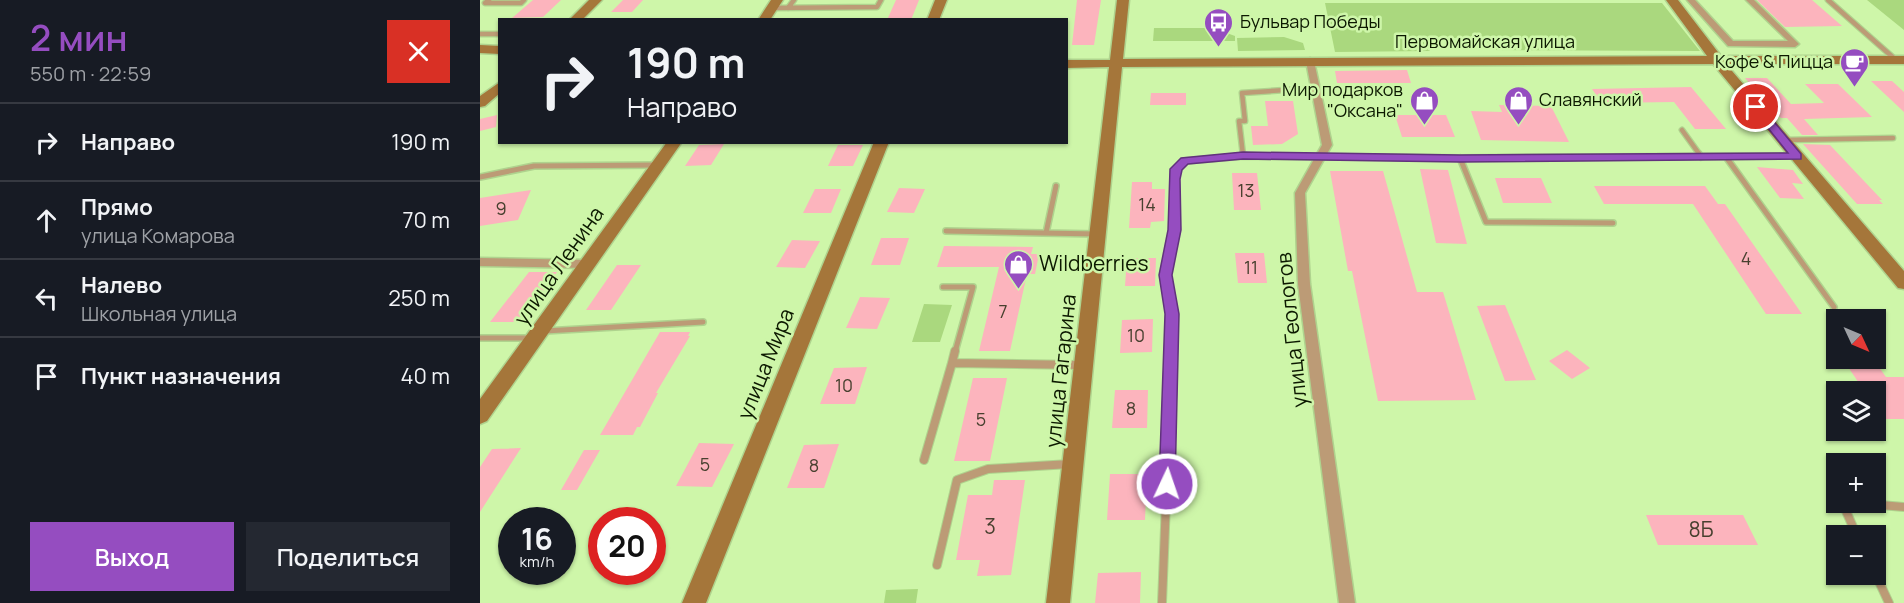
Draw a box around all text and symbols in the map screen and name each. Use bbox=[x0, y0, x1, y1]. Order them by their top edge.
bus stop icon: Бульвар Победы bbox=[1203, 6, 1235, 48]
place label: Бульвар Победы bbox=[1240, 9, 1381, 33]
text: 2 мин bbox=[30, 13, 127, 62]
button: close bbox=[387, 20, 450, 83]
street label: Первомайская улица bbox=[1395, 29, 1575, 53]
text: 190 m bbox=[627, 33, 745, 91]
icon: right bbox=[528, 42, 606, 120]
cafe icon: Кофе & Пицца bbox=[1838, 46, 1870, 88]
place label: Кофе & Пицца bbox=[1715, 49, 1833, 73]
text: 550 m · 22:59 bbox=[30, 60, 152, 87]
place label: Мир подарков "Оксана" bbox=[1282, 77, 1403, 122]
pin bbox=[1730, 81, 1781, 132]
shop icon: Мир подарков "Оксана" bbox=[1408, 84, 1440, 126]
shop icon: Славянский bbox=[1502, 84, 1534, 126]
place label: Славянский bbox=[1539, 87, 1642, 111]
text: Направо bbox=[627, 88, 737, 125]
icon: arrive bbox=[1739, 90, 1772, 123]
icon: right bbox=[30, 126, 63, 159]
text: Направо bbox=[81, 127, 175, 157]
text: 190 m bbox=[391, 127, 450, 157]
house number: 13 bbox=[1238, 178, 1254, 202]
text: Прямо bbox=[81, 192, 153, 222]
house number: 14 bbox=[1138, 192, 1156, 216]
house number: 9 bbox=[495, 196, 507, 220]
street label: улица Ленина bbox=[507, 200, 609, 330]
icon: ahead bbox=[30, 204, 63, 237]
text: 70 m bbox=[402, 205, 450, 235]
text: улица Комарова bbox=[81, 222, 235, 249]
house number: 4 bbox=[1741, 246, 1751, 270]
shop icon: Wildberries bbox=[1002, 248, 1034, 290]
place label: Wildberries bbox=[1039, 249, 1149, 277]
street label: улица Геологов bbox=[1269, 251, 1313, 409]
house number: 11 bbox=[1244, 255, 1258, 279]
text: Налево bbox=[81, 270, 162, 300]
icon: left bbox=[30, 282, 63, 315]
text: 250 m bbox=[388, 283, 450, 313]
street label: улица Гагарина bbox=[1038, 293, 1082, 449]
house number: 7 bbox=[998, 299, 1008, 323]
text: Школьная улица bbox=[81, 300, 237, 327]
street label: улица Мира bbox=[730, 304, 800, 423]
north arrow bbox=[1826, 309, 1886, 369]
map controls bbox=[1826, 309, 1886, 585]
house number: 10 bbox=[1127, 323, 1145, 347]
icon: arrive bbox=[30, 360, 63, 393]
text: Пункт назначения bbox=[81, 361, 281, 391]
text: 40 m bbox=[401, 361, 450, 391]
house number: 10 bbox=[835, 373, 853, 397]
button: layers bbox=[1826, 381, 1886, 441]
house number: 8 bbox=[1126, 396, 1136, 420]
house number: 5 bbox=[976, 407, 986, 431]
house number: 5 bbox=[700, 452, 710, 476]
position arrow bbox=[1135, 452, 1199, 516]
house number: 8 bbox=[809, 453, 819, 477]
button: + bbox=[1826, 453, 1886, 513]
speed limit sign: 20 bbox=[588, 507, 666, 585]
house number: 3 bbox=[984, 512, 996, 540]
house number: 8Б bbox=[1689, 515, 1714, 543]
text: 16 bbox=[521, 518, 553, 559]
button: Выход bbox=[30, 522, 234, 591]
button: Поделиться bbox=[246, 522, 450, 591]
button: − bbox=[1826, 525, 1886, 585]
text: km/h bbox=[520, 551, 554, 572]

